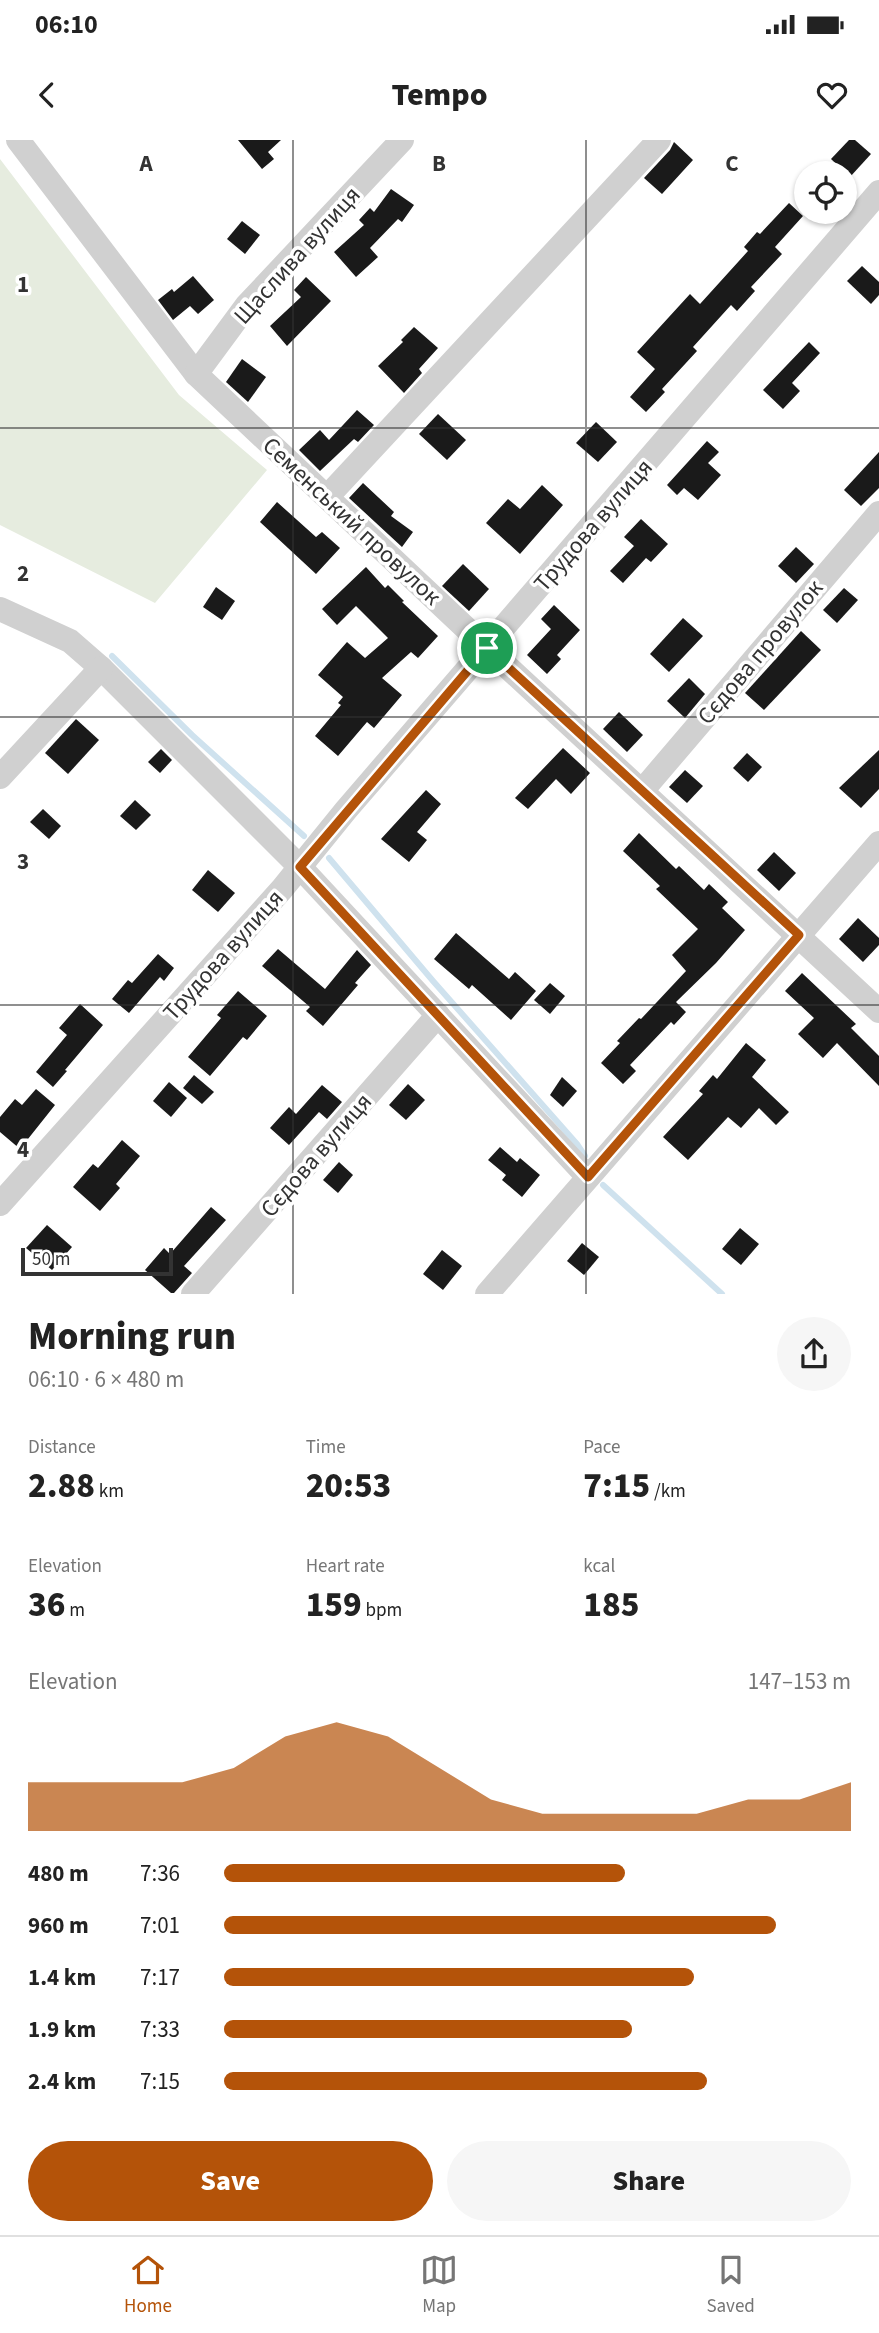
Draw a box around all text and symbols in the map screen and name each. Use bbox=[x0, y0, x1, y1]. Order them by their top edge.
text: 06:10 bbox=[35, 6, 98, 43]
text: Tempo bbox=[391, 72, 488, 118]
icon: back bbox=[28, 76, 66, 114]
icon: heart bbox=[813, 76, 851, 114]
text: A bbox=[138, 147, 153, 180]
text: B bbox=[432, 147, 446, 180]
text: C bbox=[725, 147, 739, 180]
map controls bbox=[794, 161, 857, 224]
button: locate bbox=[794, 161, 857, 224]
street label: Щаслива вулиця bbox=[226, 179, 369, 332]
text: 1 bbox=[17, 268, 29, 301]
street label: Семенський провулок bbox=[254, 429, 449, 614]
street label: Трудова вулиця bbox=[526, 451, 661, 599]
text: 2 bbox=[17, 557, 29, 590]
street label: Сєдова провулок bbox=[689, 572, 832, 732]
pin bbox=[457, 618, 517, 678]
icon: arrive bbox=[468, 629, 506, 667]
text: 3 bbox=[17, 845, 29, 878]
street label: Трудова вулиця bbox=[155, 882, 292, 1029]
street label: Сєдова вулиця bbox=[252, 1085, 380, 1225]
text: 4 bbox=[17, 1133, 29, 1166]
scale bar bbox=[21, 1244, 173, 1276]
text: 50 m bbox=[32, 1246, 70, 1273]
text: Morning run bbox=[28, 1310, 236, 1364]
button: share bbox=[777, 1317, 851, 1391]
text: 06:10 · 6 × 480 m bbox=[28, 1363, 184, 1396]
text: Distance bbox=[28, 1434, 96, 1461]
text: Time bbox=[306, 1434, 346, 1461]
text: Pace bbox=[583, 1434, 621, 1461]
text: 2.88 bbox=[28, 1461, 95, 1511]
text: 20:53 bbox=[306, 1461, 391, 1511]
text: 7:15 bbox=[583, 1461, 650, 1511]
text: km bbox=[95, 1478, 124, 1505]
text: /km bbox=[650, 1478, 686, 1505]
text: Elevation bbox=[28, 1553, 102, 1580]
text: Heart rate bbox=[306, 1553, 385, 1580]
text: kcal bbox=[583, 1553, 615, 1580]
text: 36 bbox=[28, 1580, 65, 1630]
text: 159 bbox=[306, 1580, 362, 1630]
text: 185 bbox=[583, 1580, 639, 1630]
text: m bbox=[65, 1597, 85, 1624]
text: bpm bbox=[362, 1597, 402, 1624]
text: Elevation bbox=[28, 1665, 118, 1698]
text: 147–153 m bbox=[748, 1665, 851, 1698]
text: 480 m bbox=[28, 1857, 89, 1890]
text: 7:36 bbox=[140, 1857, 180, 1890]
text: 960 m bbox=[28, 1909, 89, 1942]
text: 7:01 bbox=[140, 1909, 180, 1942]
text: 1.4 km bbox=[28, 1961, 96, 1994]
text: 7:17 bbox=[140, 1961, 180, 1994]
text: 1.9 km bbox=[28, 2013, 96, 2046]
text: 7:33 bbox=[140, 2013, 180, 2046]
text: 2.4 km bbox=[28, 2065, 96, 2098]
text: 7:15 bbox=[140, 2065, 180, 2098]
button: Save bbox=[28, 2141, 433, 2221]
button: Share bbox=[447, 2141, 851, 2221]
tab: Home bbox=[124, 2251, 172, 2320]
tab: Map bbox=[420, 2251, 458, 2320]
tab: Saved bbox=[706, 2251, 755, 2320]

